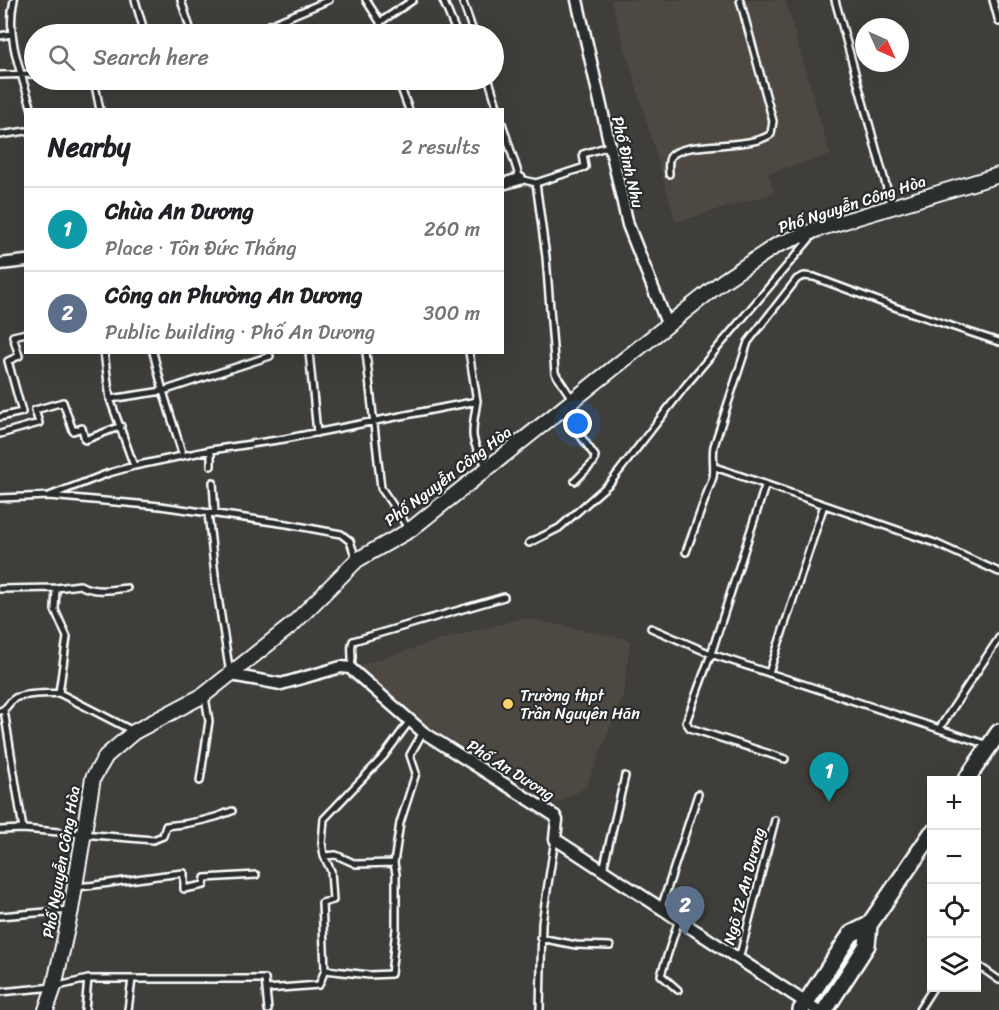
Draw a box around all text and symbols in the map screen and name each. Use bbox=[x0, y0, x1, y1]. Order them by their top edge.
north arrow bbox=[855, 18, 909, 72]
search box bbox=[24, 24, 504, 90]
text: Search here bbox=[93, 38, 209, 77]
icon: search bbox=[45, 41, 78, 74]
street label: Phố Đinh Nhu bbox=[603, 113, 653, 211]
text: Nearby bbox=[48, 124, 130, 170]
text: 2 results bbox=[401, 130, 480, 165]
street label: Phố Nguyễn Công Hòa bbox=[774, 166, 930, 242]
text: Chùa An Dương bbox=[105, 192, 254, 231]
text: 1 bbox=[63, 212, 72, 247]
text: 260 m bbox=[424, 212, 480, 247]
text: Place · Tôn Đức Thắng bbox=[105, 231, 297, 266]
text: Công an Phường An Dương bbox=[105, 276, 362, 315]
text: 2 bbox=[62, 296, 73, 331]
text: 300 m bbox=[423, 296, 480, 331]
text: Public building · Phố An Dương bbox=[105, 315, 375, 350]
your location bbox=[563, 409, 592, 438]
street label: Phố Nguyễn Công Hòa bbox=[378, 418, 518, 534]
place label: Trường thpt Trần Nguyên Hãn bbox=[520, 681, 640, 728]
marker: Trường thpt Trần Nguyên Hãn bbox=[501, 697, 515, 711]
street label: Phố An Dương bbox=[461, 731, 561, 809]
pin: 1 bbox=[810, 752, 848, 802]
map controls bbox=[927, 776, 981, 992]
button: + bbox=[927, 776, 981, 830]
street label: Phố Nguyễn Công Hòa bbox=[33, 784, 89, 940]
street label: Ngõ 12 An Dương bbox=[714, 824, 774, 948]
button: − bbox=[927, 830, 981, 884]
button: locate bbox=[927, 884, 981, 938]
pin: 2 bbox=[666, 886, 704, 936]
button: layers bbox=[927, 938, 981, 992]

